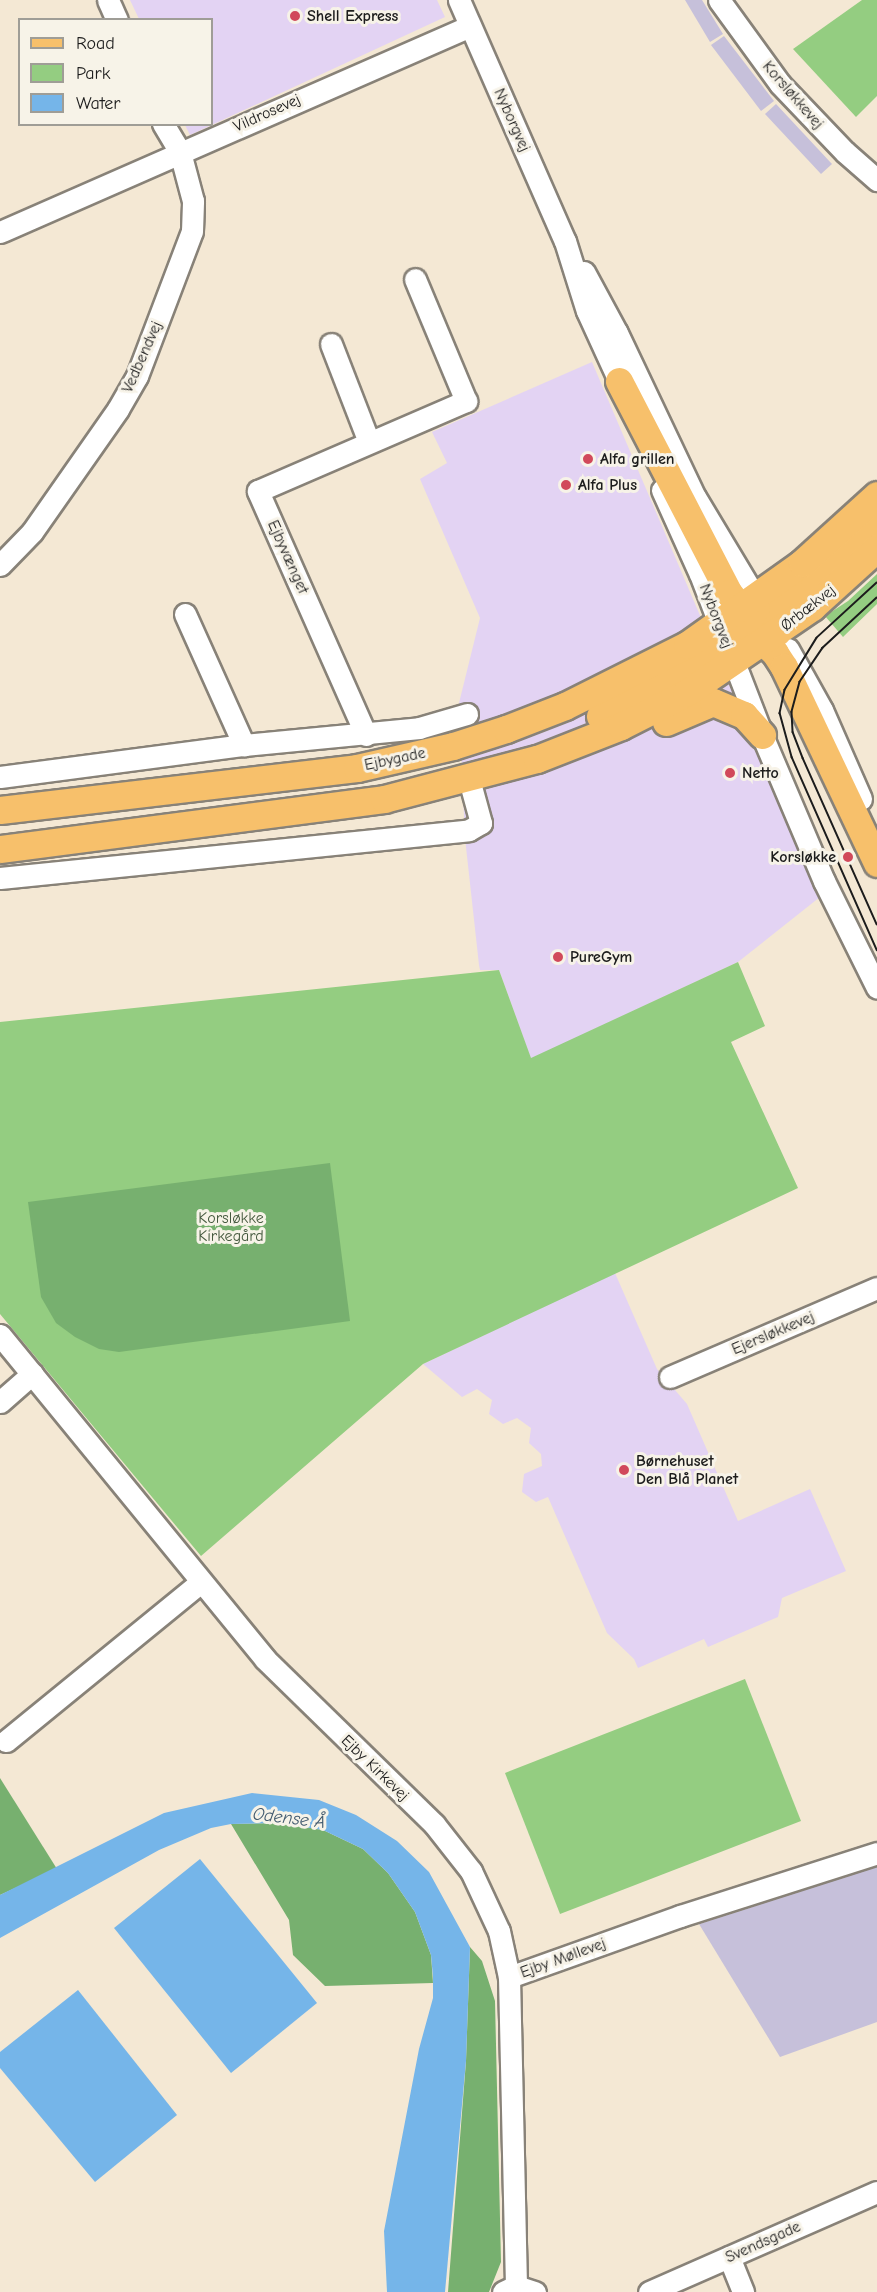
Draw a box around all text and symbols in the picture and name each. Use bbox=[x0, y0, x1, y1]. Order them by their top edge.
place label: Shell Express bbox=[307, 6, 398, 26]
marker: Shell Express bbox=[288, 9, 302, 23]
legend bbox=[18, 18, 213, 126]
text: Road bbox=[76, 33, 115, 54]
street label: Korsløkkevej bbox=[758, 57, 828, 133]
text: Park bbox=[76, 63, 110, 84]
street label: Nyborgvej bbox=[490, 85, 534, 155]
street label: Vildrosevej bbox=[230, 90, 304, 136]
text: Water bbox=[76, 93, 120, 114]
street label: Vedbendvej bbox=[118, 318, 166, 396]
place label: Alfa grillen bbox=[600, 449, 674, 469]
marker: Alfa grillen bbox=[581, 452, 595, 466]
place label: Alfa Plus bbox=[578, 475, 637, 495]
marker: Alfa Plus bbox=[559, 478, 573, 492]
street label: Ejbyvænget bbox=[263, 517, 313, 597]
street label: Nyborgvej bbox=[695, 581, 737, 651]
street label: Ørbækvej bbox=[777, 581, 839, 635]
street label: Ejbygade bbox=[363, 743, 427, 775]
place label: Netto bbox=[742, 763, 779, 783]
marker: Netto bbox=[723, 766, 737, 780]
place label: Korsløkke bbox=[770, 847, 836, 867]
marker: Korsløkke bbox=[841, 850, 855, 864]
place label: PureGym bbox=[570, 947, 632, 967]
marker: PureGym bbox=[551, 950, 565, 964]
park label: Korsløkke Kirkegård bbox=[198, 1208, 264, 1246]
street label: Ejersløkkevej bbox=[729, 1307, 817, 1359]
place label: Børnehuset Den Blå Planet bbox=[636, 1451, 738, 1489]
marker: Børnehuset Den Blå Planet bbox=[617, 1463, 631, 1477]
street label: Ejby Kirkevej bbox=[337, 1731, 413, 1805]
water label: Odense Å bbox=[251, 1804, 327, 1834]
street label: Ejby Møllevej bbox=[518, 1934, 608, 1982]
street label: Svendsgade bbox=[722, 2217, 804, 2267]

